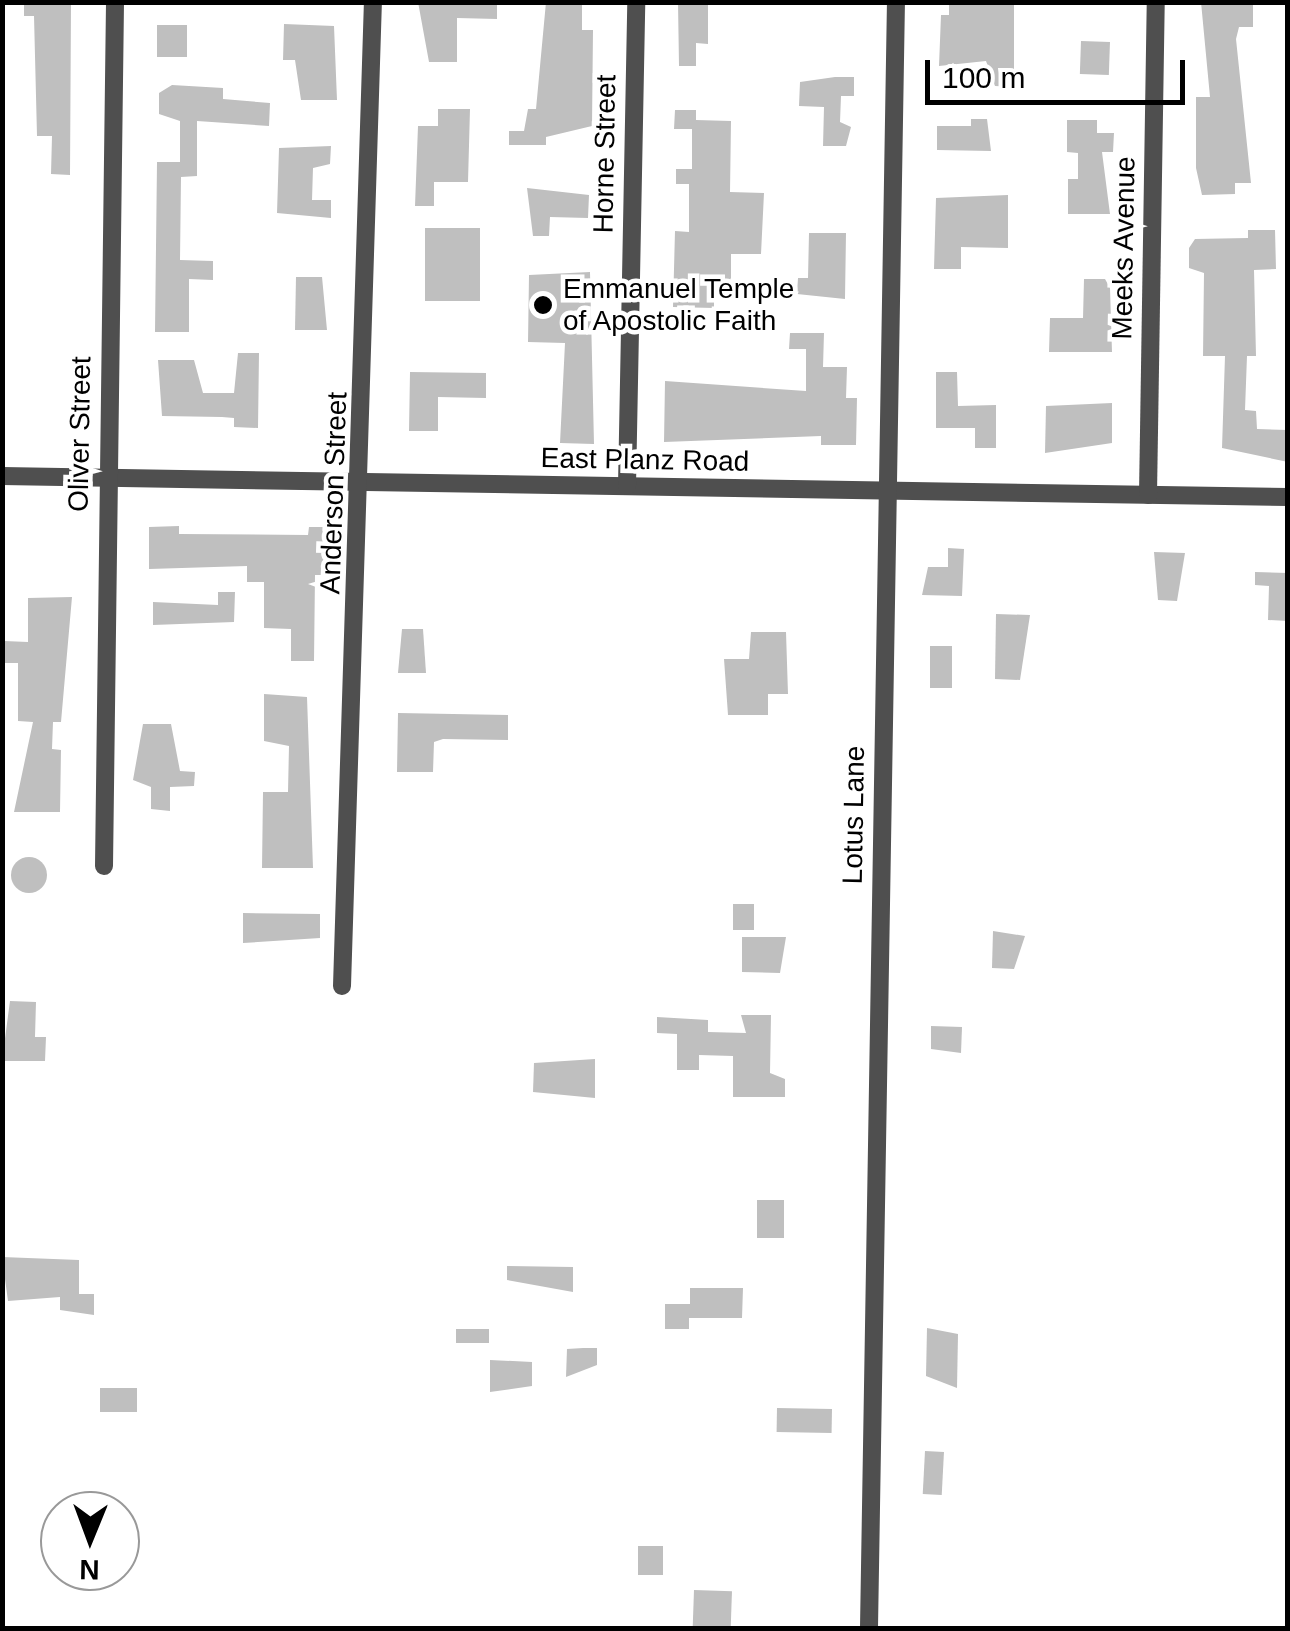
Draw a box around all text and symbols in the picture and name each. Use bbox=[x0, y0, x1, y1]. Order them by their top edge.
scale bar bbox=[930, 40, 1190, 102]
text: 100 m bbox=[942, 61, 1025, 94]
street label: Horne Street bbox=[587, 74, 623, 234]
street label: Meeks Avenue bbox=[1106, 155, 1142, 341]
place label: Emmanuel Temple of Apostolic Faith bbox=[563, 272, 795, 338]
marker: Emmanuel Temple of Apostolic Faith bbox=[532, 294, 554, 316]
street label: Oliver Street bbox=[62, 356, 98, 512]
street label: Anderson Street bbox=[314, 391, 354, 595]
street label: East Planz Road bbox=[540, 441, 750, 479]
street label: Lotus Lane bbox=[836, 745, 872, 885]
north arrow bbox=[40, 1491, 140, 1591]
text: N bbox=[79, 1554, 100, 1585]

